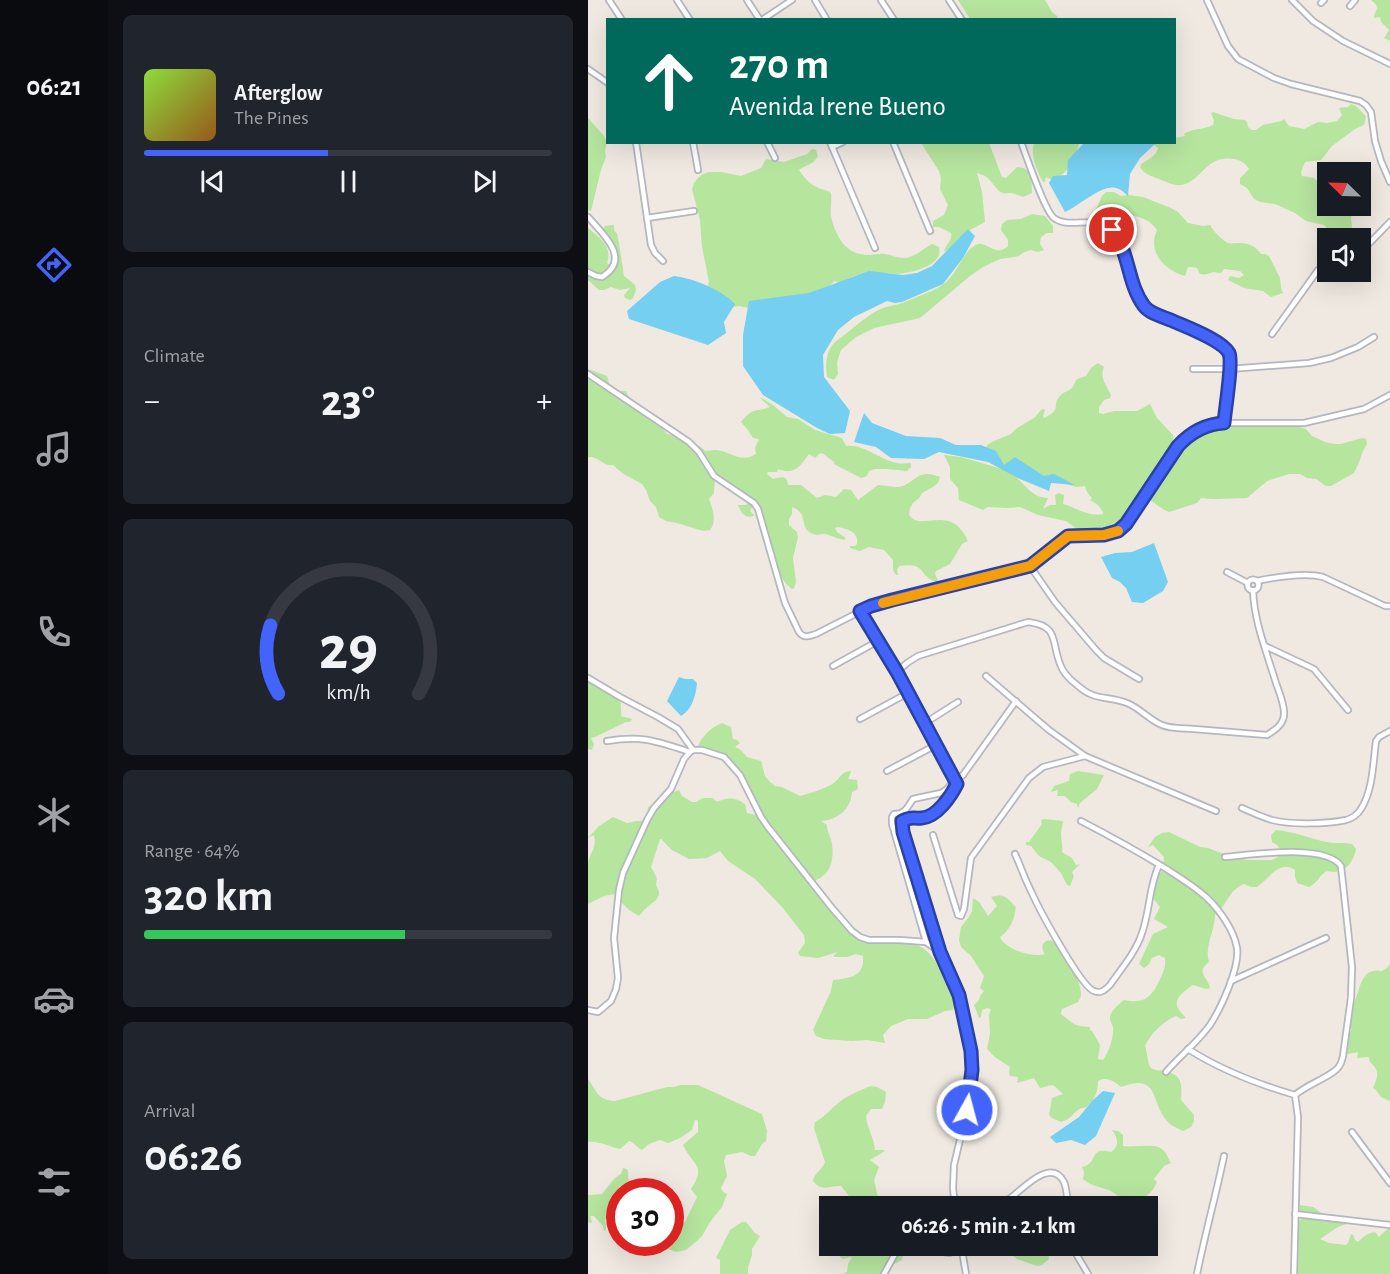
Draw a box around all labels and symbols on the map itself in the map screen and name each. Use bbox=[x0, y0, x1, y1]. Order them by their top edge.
north arrow bbox=[1317, 162, 1371, 216]
pin bbox=[1086, 204, 1137, 255]
position arrow bbox=[935, 1078, 999, 1142]
speed limit sign: 30 bbox=[606, 1178, 684, 1256]

